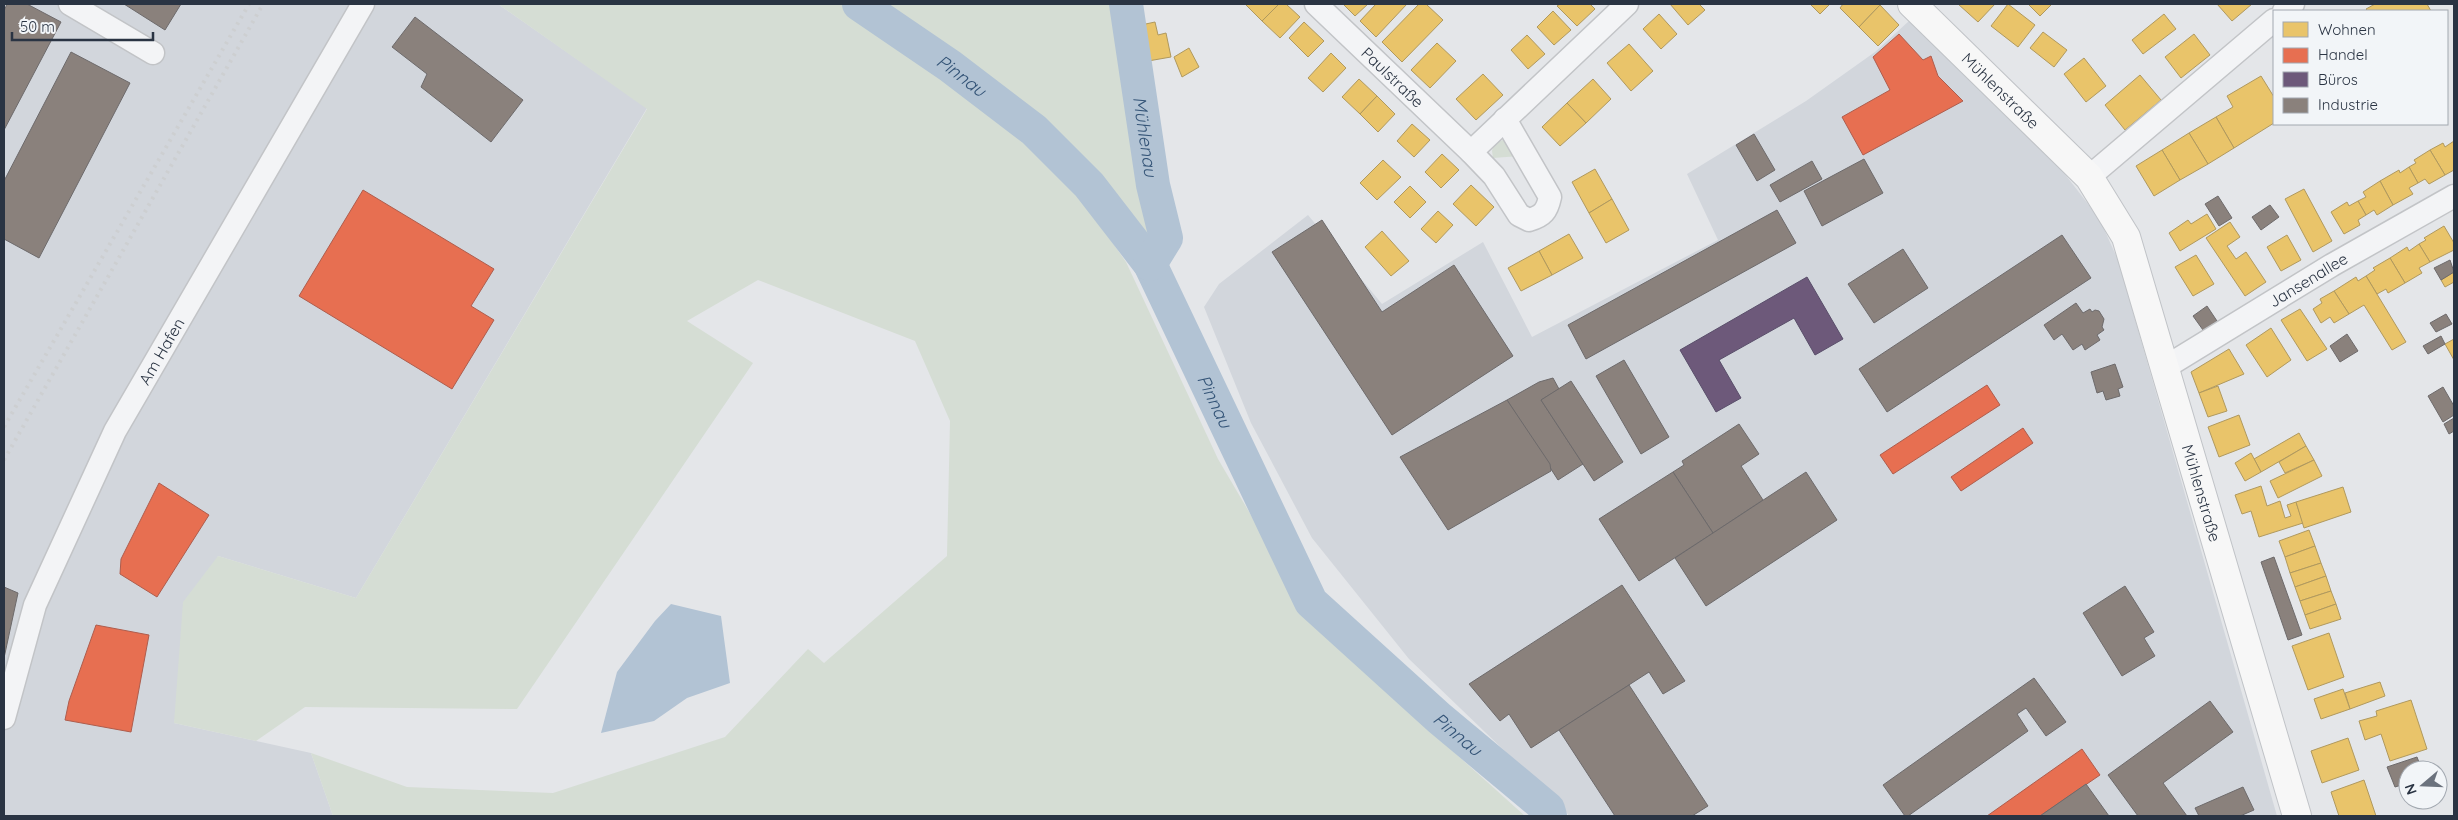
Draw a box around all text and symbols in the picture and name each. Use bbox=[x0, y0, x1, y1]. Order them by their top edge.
scale bar bbox=[12, 10, 154, 42]
legend bbox=[2273, 10, 2448, 125]
text: 50 m bbox=[20, 17, 55, 36]
text: Wohnen bbox=[2318, 20, 2376, 39]
street label: Paulstraße bbox=[1357, 43, 1428, 112]
text: Handel bbox=[2318, 45, 2368, 64]
street label: Mühlenstraße bbox=[1958, 48, 2044, 133]
water label: Pinnau bbox=[933, 49, 993, 102]
text: Büros bbox=[2318, 70, 2358, 89]
water label: Mühlenau bbox=[1128, 95, 1163, 180]
text: Industrie bbox=[2318, 95, 2378, 114]
street label: Jansenallee bbox=[2265, 248, 2351, 311]
street label: Am Hafen bbox=[134, 314, 189, 388]
water label: Pinnau bbox=[1193, 371, 1238, 433]
street label: Mühlenstraße bbox=[2178, 442, 2225, 544]
water label: Pinnau bbox=[1429, 707, 1488, 762]
north arrow bbox=[2398, 760, 2448, 810]
text: N bbox=[2401, 781, 2421, 797]

